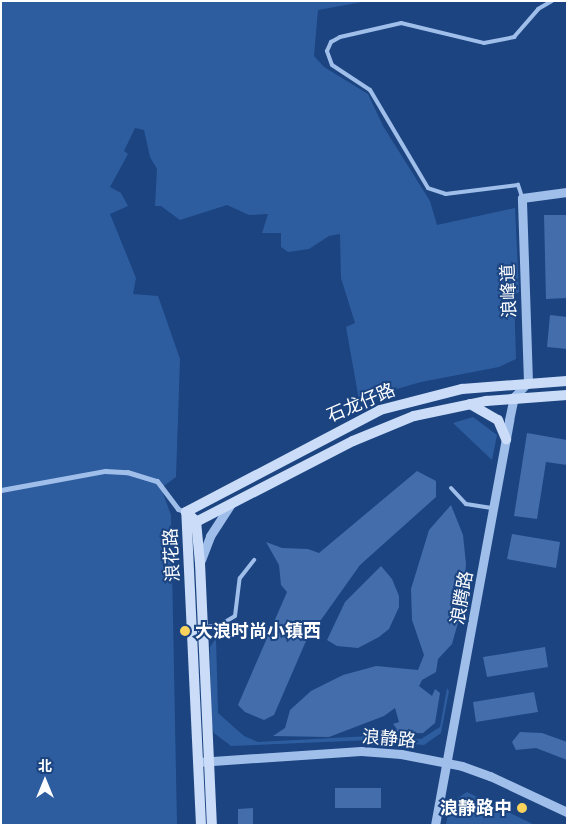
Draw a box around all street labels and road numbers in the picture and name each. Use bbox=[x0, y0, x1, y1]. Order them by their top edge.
street label: 浪峰道 bbox=[497, 264, 521, 318]
street label: 石龙仔路 bbox=[324, 379, 398, 427]
street label: 浪花路 bbox=[160, 527, 184, 583]
street label: 浪腾路 bbox=[447, 570, 477, 626]
street label: 浪静路 bbox=[361, 726, 417, 752]

